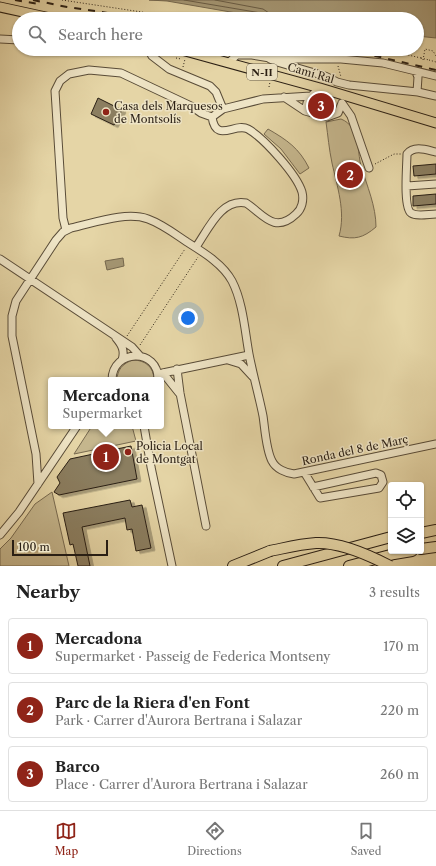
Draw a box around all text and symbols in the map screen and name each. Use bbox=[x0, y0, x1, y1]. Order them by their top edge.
search box bbox=[12, 12, 424, 56]
icon: search bbox=[26, 23, 48, 45]
text: Search here bbox=[58, 25, 143, 44]
street label: Camí Ral bbox=[286, 60, 337, 87]
road number: N-II bbox=[247, 64, 277, 80]
pin: 3 bbox=[308, 91, 334, 121]
place label: Casa dels Marquesos de Montsolís bbox=[114, 99, 223, 126]
marker: Casa dels Marquesos de Montsolís bbox=[101, 107, 111, 117]
pin: 2 bbox=[337, 160, 363, 190]
your location bbox=[178, 308, 198, 328]
popup bbox=[48, 377, 164, 429]
text: Mercadona bbox=[62, 386, 150, 405]
text: Supermarket bbox=[62, 405, 142, 421]
street label: Ronda del 8 de Març bbox=[301, 432, 410, 468]
place label: Policia Local de Montgat bbox=[136, 439, 204, 466]
pin: 1 bbox=[93, 442, 119, 472]
marker: Policia Local de Montgat bbox=[123, 447, 133, 457]
map controls bbox=[388, 482, 424, 554]
button: locate bbox=[388, 482, 424, 518]
button: layers bbox=[388, 518, 424, 554]
scale bar bbox=[12, 538, 108, 557]
text: 100 m bbox=[18, 540, 50, 554]
text: Nearby bbox=[16, 582, 80, 602]
text: 3 results bbox=[369, 584, 420, 600]
text: Mercadona bbox=[55, 629, 142, 648]
text: 1 bbox=[27, 638, 33, 654]
text: 170 m bbox=[383, 638, 419, 654]
text: Supermarket · Passeig de Federica Montseny bbox=[55, 648, 331, 664]
text: Parc de la Riera d'en Font bbox=[55, 693, 250, 712]
text: 2 bbox=[26, 702, 34, 718]
text: 220 m bbox=[380, 702, 419, 718]
text: Park · Carrer d'Aurora Bertrana i Salazar bbox=[55, 712, 302, 728]
text: Barco bbox=[55, 757, 100, 776]
text: 3 bbox=[26, 766, 34, 782]
text: 260 m bbox=[380, 766, 419, 782]
text: Place · Carrer d'Aurora Bertrana i Salazar bbox=[55, 776, 308, 792]
tab: Map bbox=[55, 820, 78, 858]
tab: Directions bbox=[187, 820, 242, 858]
tab: Saved bbox=[351, 820, 381, 858]

